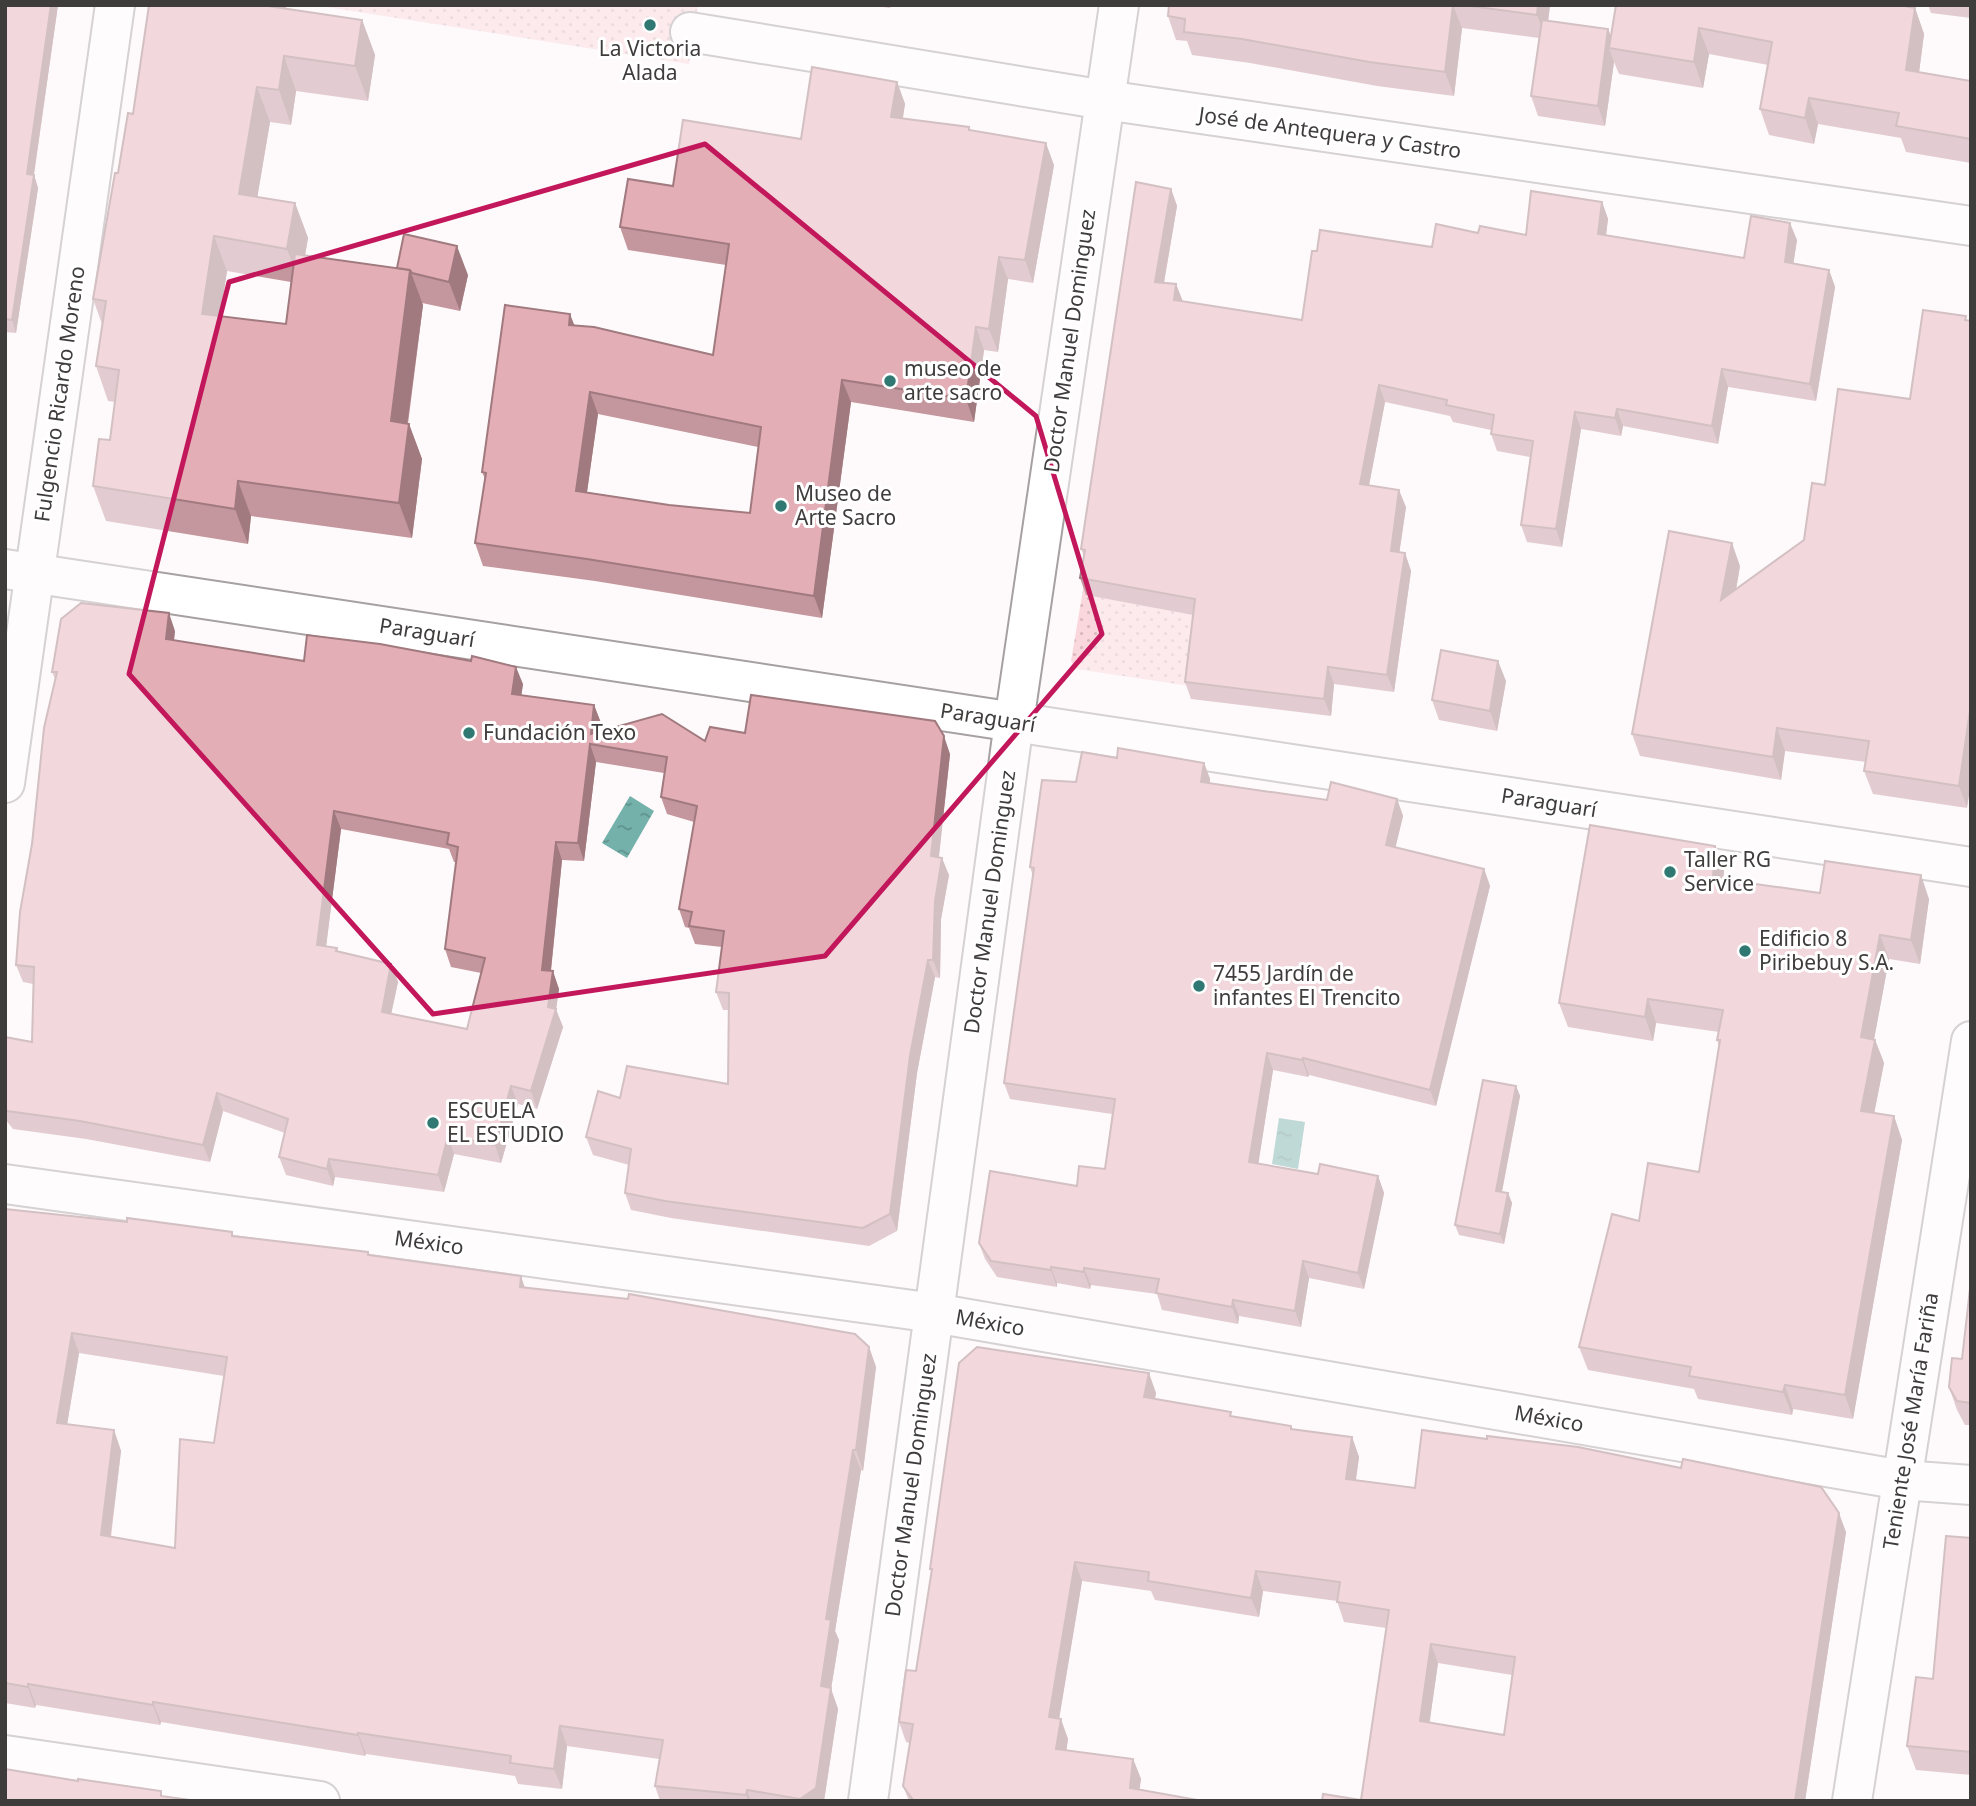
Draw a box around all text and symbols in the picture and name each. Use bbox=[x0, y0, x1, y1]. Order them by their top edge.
marker: La Victoria Alada bbox=[642, 17, 658, 33]
place label: La Victoria Alada bbox=[599, 34, 701, 86]
street label: José de Antequera y Castro bbox=[1195, 99, 1463, 164]
street label: Doctor Manuel Dominguez bbox=[1037, 207, 1101, 474]
street label: Fulgencio Ricardo Moreno bbox=[27, 264, 91, 524]
place label: museo de arte sacro bbox=[904, 354, 1002, 406]
marker: museo de arte sacro bbox=[882, 373, 898, 389]
place label: Museo de Arte Sacro bbox=[795, 479, 896, 531]
marker: Museo de Arte Sacro bbox=[773, 498, 789, 514]
street label: Paraguarí bbox=[377, 611, 477, 653]
street label: Paraguarí bbox=[938, 696, 1038, 738]
place label: Fundación Texo bbox=[483, 718, 636, 746]
marker: Fundación Texo bbox=[461, 725, 477, 741]
street label: Doctor Manuel Dominguez bbox=[957, 768, 1021, 1035]
street label: Paraguarí bbox=[1499, 781, 1599, 823]
place label: Taller RG Service bbox=[1684, 845, 1771, 897]
marker: Taller RG Service bbox=[1662, 864, 1678, 880]
place label: Edificio 8 Piribebuy S.A. bbox=[1759, 924, 1894, 976]
marker: Edificio 8 Piribebuy S.A. bbox=[1737, 943, 1753, 959]
place label: 7455 Jardín de infantes El Trencito bbox=[1213, 959, 1400, 1011]
marker: 7455 Jardín de infantes El Trencito bbox=[1191, 978, 1207, 994]
place label: ESCUELA EL ESTUDIO bbox=[447, 1096, 564, 1148]
marker: ESCUELA EL ESTUDIO bbox=[425, 1115, 441, 1131]
street label: México bbox=[393, 1223, 466, 1261]
street label: Teniente José María Fariña bbox=[1876, 1290, 1944, 1551]
street label: México bbox=[953, 1302, 1027, 1342]
street label: Doctor Manuel Dominguez bbox=[878, 1351, 942, 1618]
street label: México bbox=[1512, 1398, 1586, 1438]

